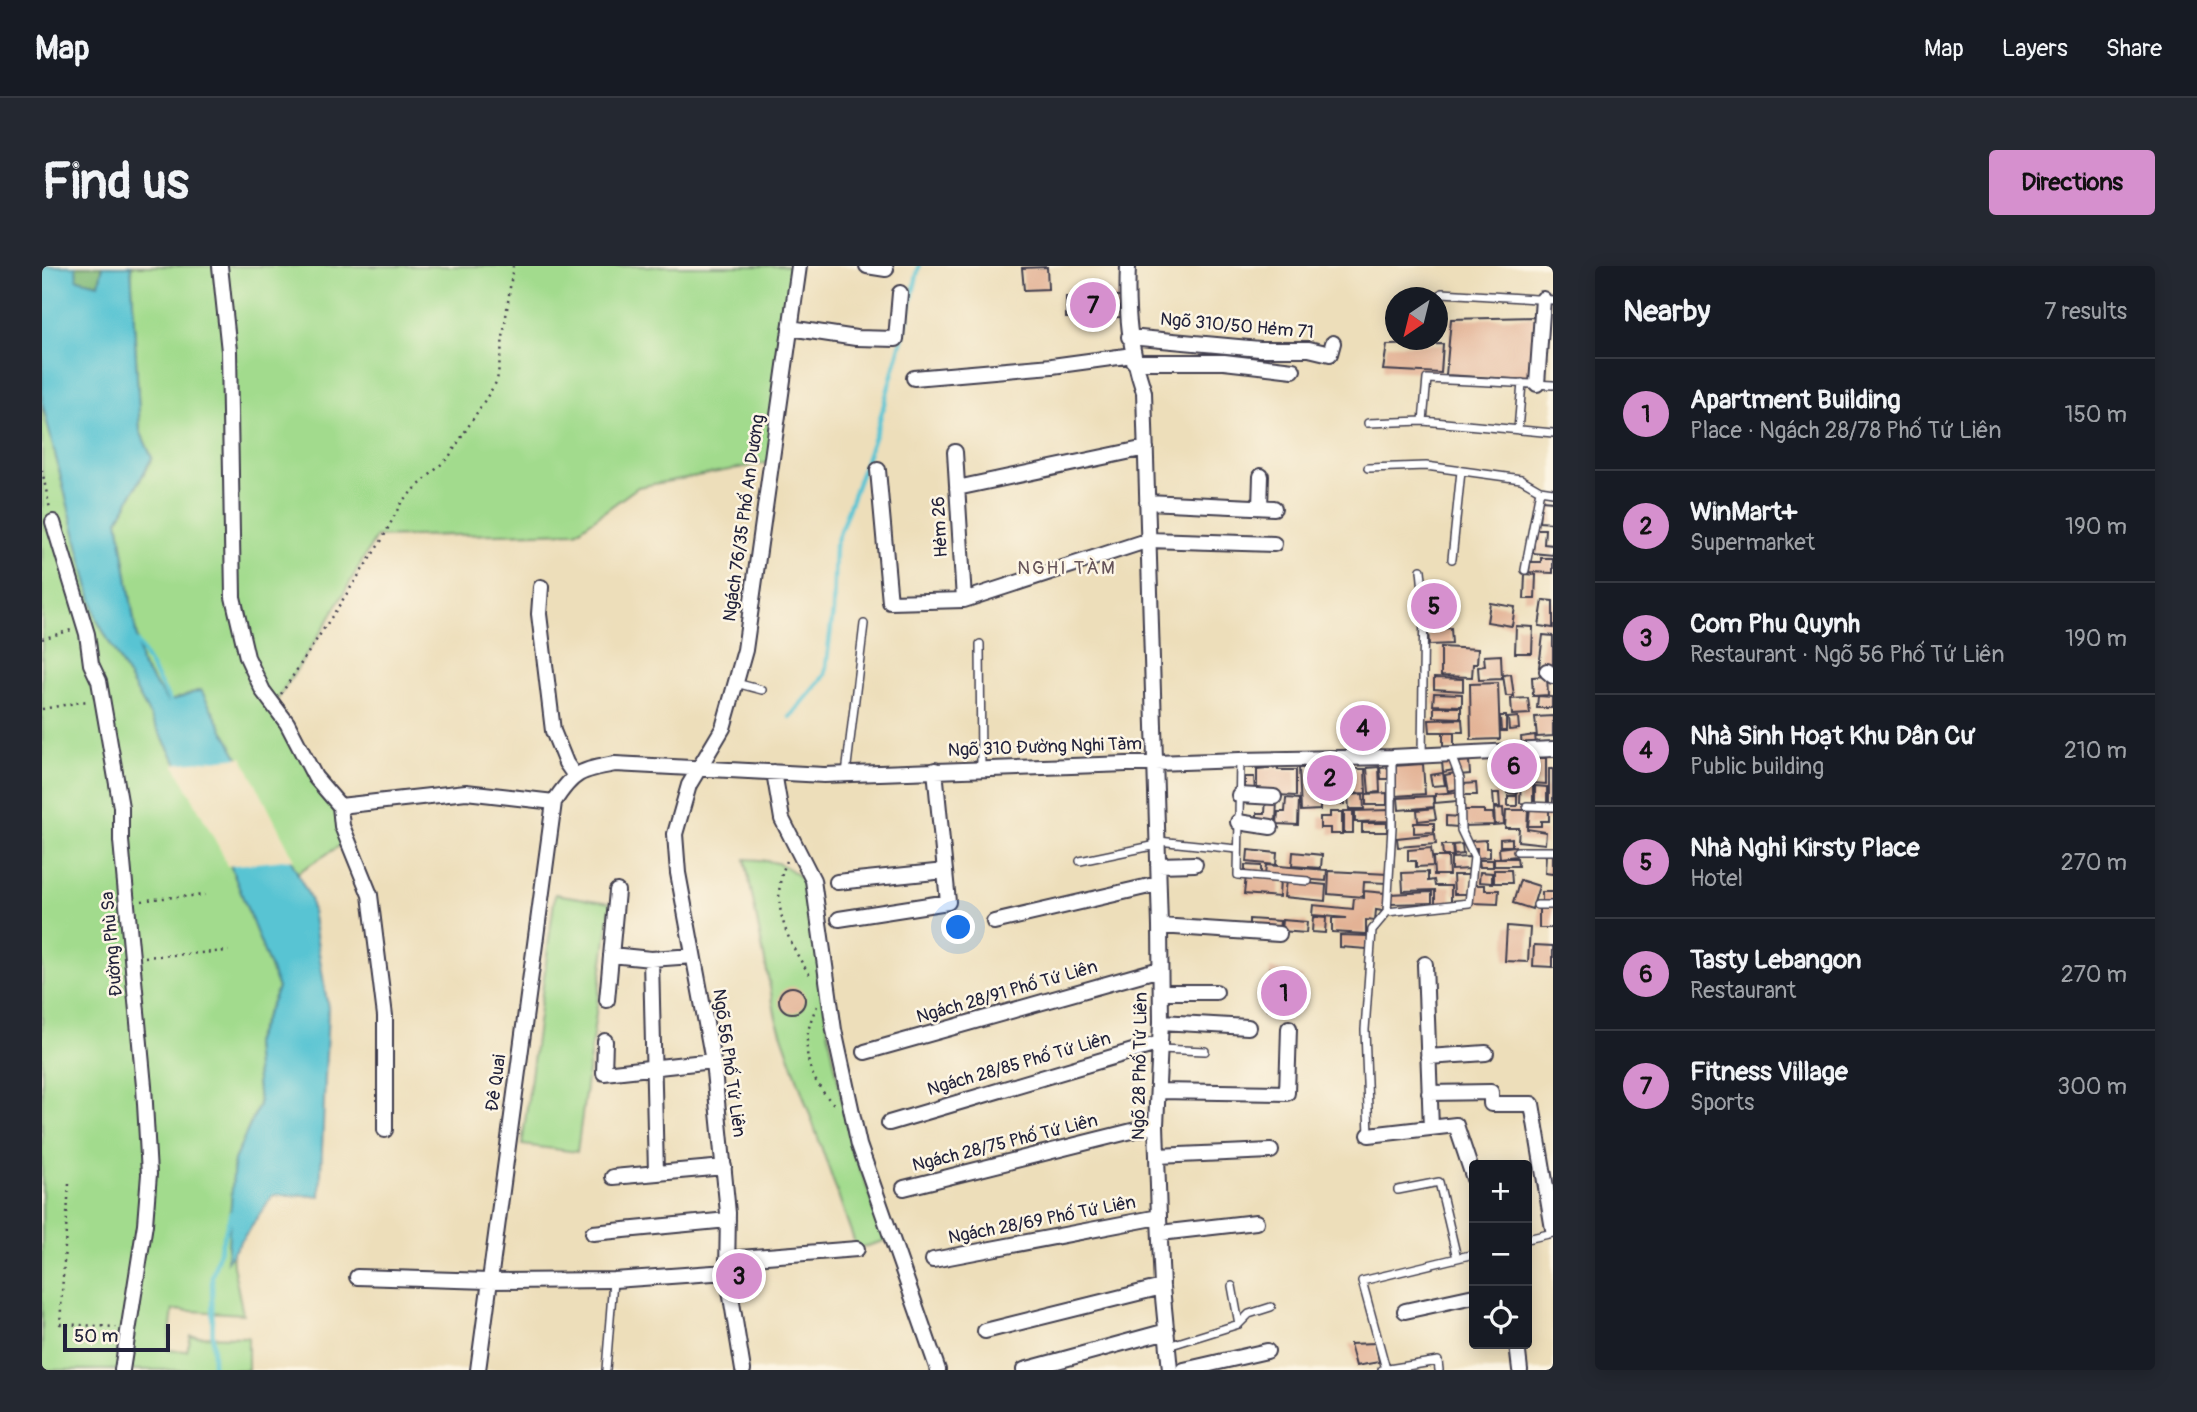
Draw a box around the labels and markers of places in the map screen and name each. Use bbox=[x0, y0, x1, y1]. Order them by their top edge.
pin: 7 bbox=[1070, 279, 1116, 331]
pin: 5 bbox=[1411, 580, 1457, 632]
pin: 4 bbox=[1340, 702, 1386, 754]
pin: 6 bbox=[1491, 740, 1537, 792]
pin: 2 bbox=[1307, 752, 1353, 804]
pin: 1 bbox=[1261, 967, 1307, 1019]
pin: 3 bbox=[716, 1250, 762, 1302]

